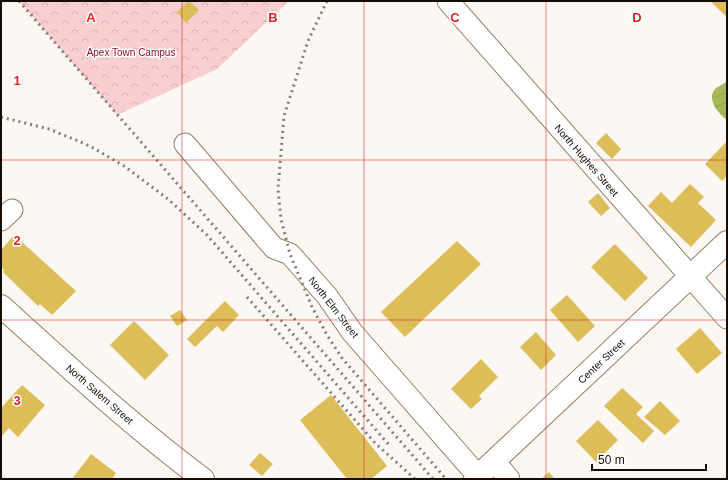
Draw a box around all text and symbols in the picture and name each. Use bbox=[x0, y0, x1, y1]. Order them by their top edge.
text: A bbox=[86, 10, 96, 25]
text: B bbox=[268, 10, 278, 25]
text: C bbox=[450, 10, 460, 25]
text: D bbox=[632, 10, 642, 25]
park label: Apex Town Campus bbox=[87, 47, 175, 58]
text: 1 bbox=[13, 73, 21, 88]
street label: North Hughes Street bbox=[553, 122, 621, 198]
text: 2 bbox=[13, 233, 21, 248]
street label: North Elm Street bbox=[307, 275, 361, 340]
street label: Center Street bbox=[576, 337, 627, 386]
street label: North Salem Street bbox=[64, 362, 136, 427]
text: 3 bbox=[13, 393, 21, 408]
scale bar bbox=[592, 446, 706, 472]
text: 50 m bbox=[598, 453, 625, 467]

